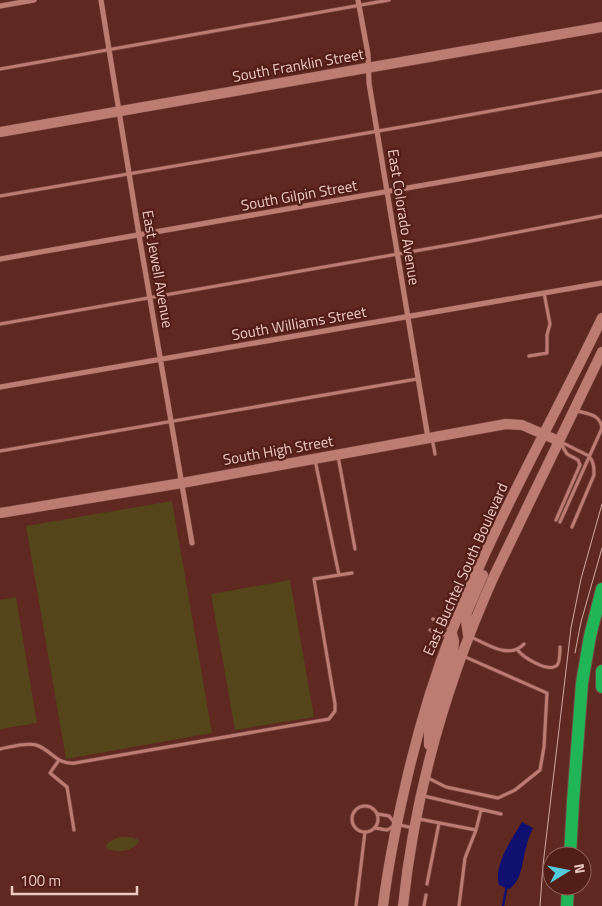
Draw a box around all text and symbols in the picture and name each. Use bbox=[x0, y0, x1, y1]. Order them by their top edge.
street label: South Franklin Street bbox=[231, 42, 366, 88]
street label: East Colorado Avenue bbox=[382, 147, 426, 287]
street label: South Gilpin Street bbox=[239, 173, 360, 217]
street label: East Jewell Avenue bbox=[136, 208, 180, 330]
street label: South Williams Street bbox=[230, 300, 369, 346]
street label: South High Street bbox=[221, 429, 336, 471]
street label: East Buchtel South Boulevard bbox=[416, 479, 514, 659]
north arrow bbox=[542, 846, 592, 896]
text: N bbox=[569, 862, 591, 875]
scale bar bbox=[12, 864, 138, 896]
text: 100 m bbox=[20, 869, 61, 892]

